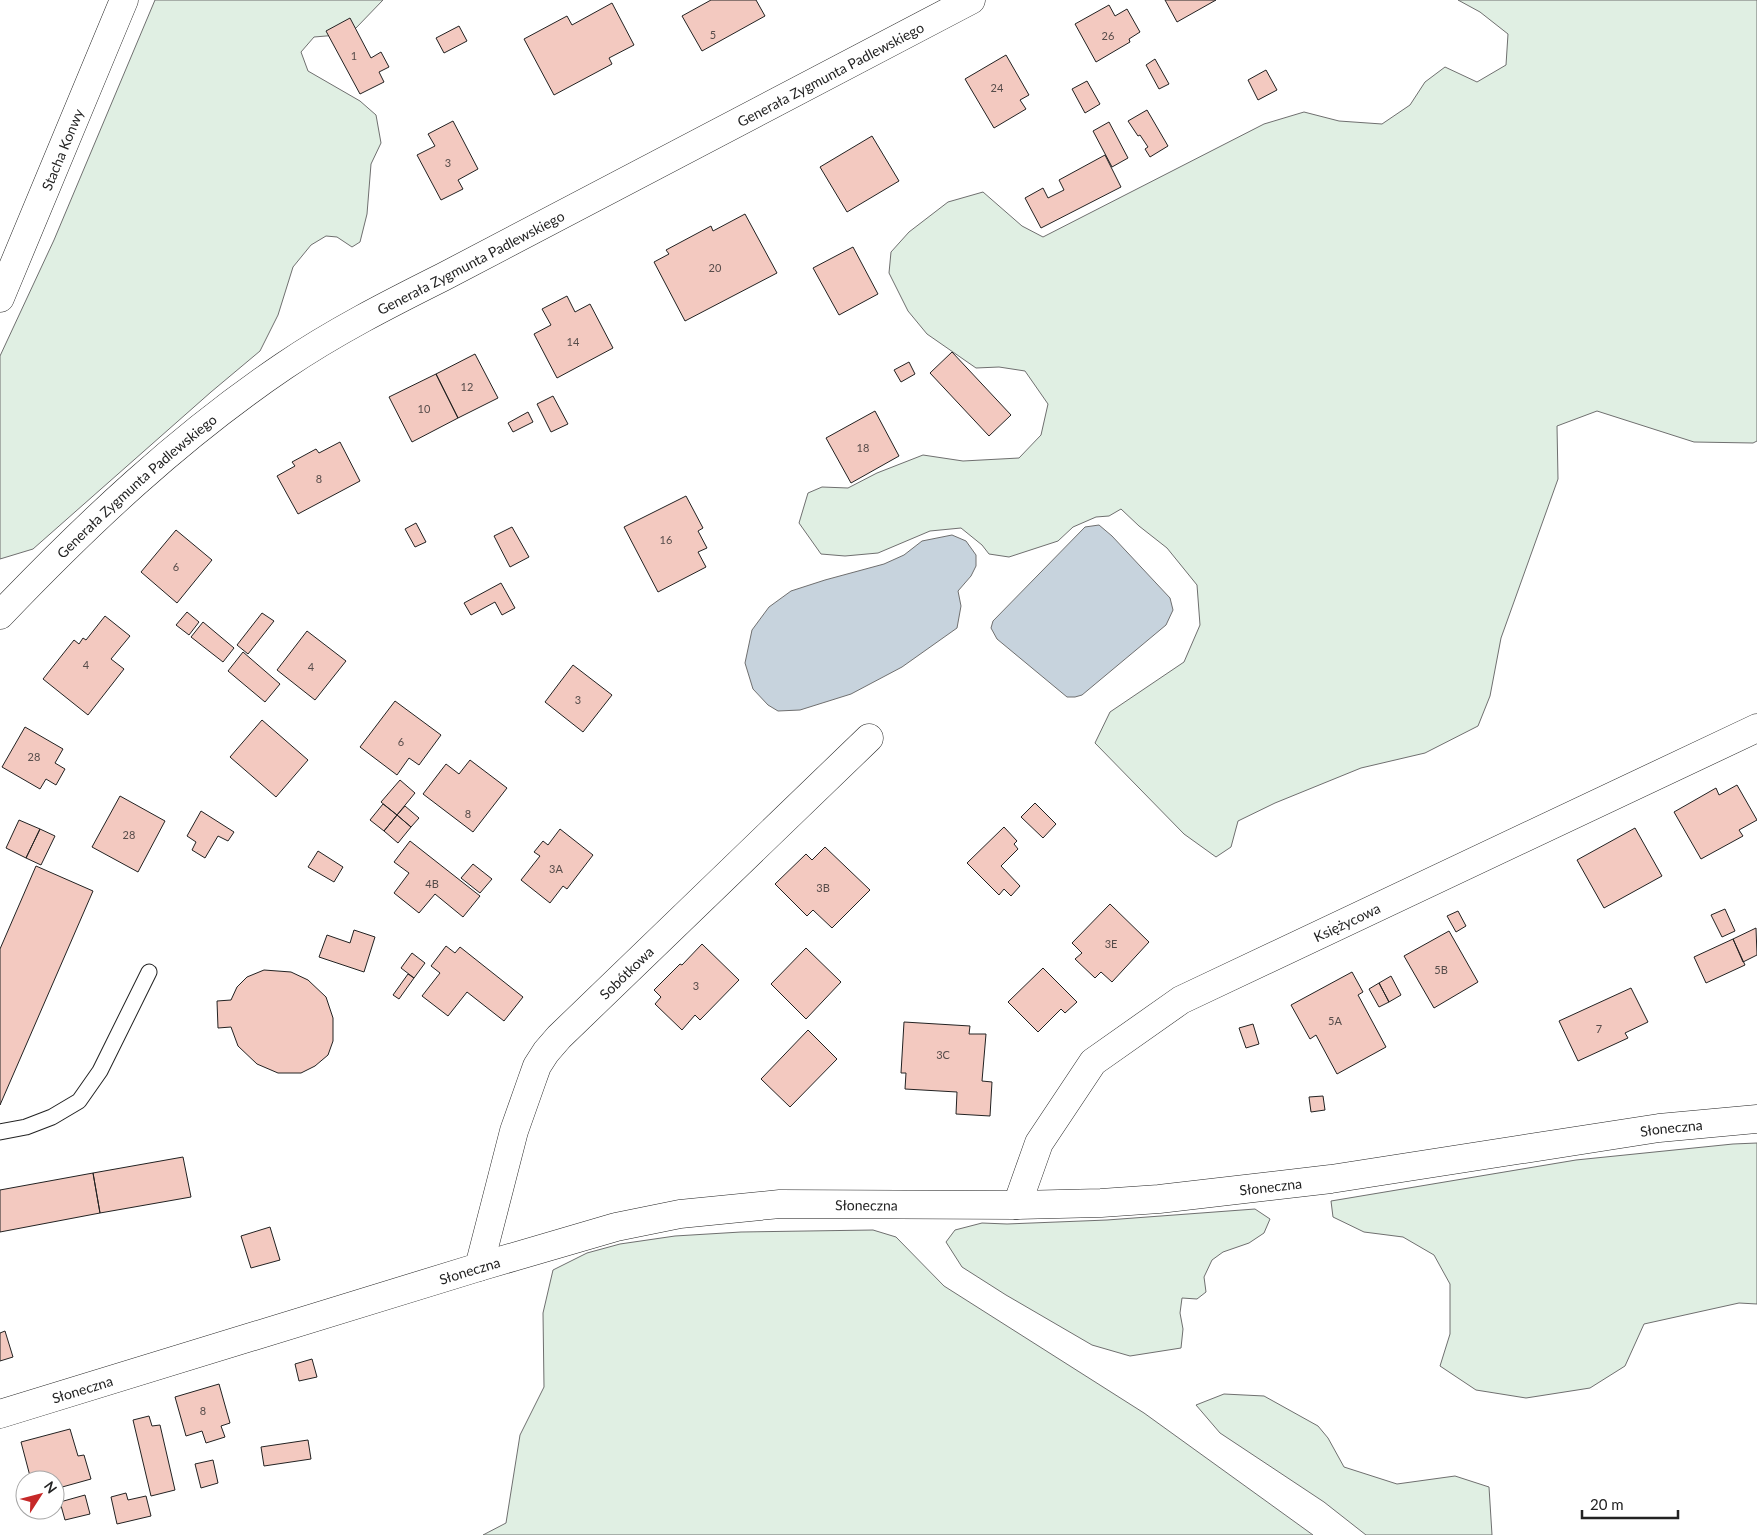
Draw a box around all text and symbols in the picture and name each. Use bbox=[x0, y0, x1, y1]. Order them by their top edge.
street label: Generała Zygmunta Padlewskiego bbox=[734, 18, 926, 130]
house number: 5 bbox=[710, 28, 716, 41]
house number: 26 bbox=[1102, 29, 1114, 42]
house number: 1 bbox=[351, 49, 357, 62]
house number: 24 bbox=[991, 81, 1004, 94]
street label: Stacha Konwy bbox=[37, 105, 87, 193]
house number: 3 bbox=[445, 156, 451, 169]
street label: Generała Zygmunta Padlewskiego bbox=[374, 207, 567, 318]
house number: 20 bbox=[709, 261, 722, 274]
house number: 14 bbox=[567, 335, 580, 348]
house number: 12 bbox=[461, 380, 473, 393]
house number: 10 bbox=[418, 402, 431, 415]
street label: Generała Zygmunta Padlewskiego bbox=[53, 410, 220, 561]
house number: 18 bbox=[857, 441, 869, 454]
house number: 8 bbox=[316, 472, 322, 485]
house number: 16 bbox=[660, 533, 672, 546]
house number: 6 bbox=[173, 560, 179, 573]
house number: 4 bbox=[83, 658, 90, 671]
house number: 4 bbox=[308, 660, 315, 673]
house number: 3 bbox=[575, 693, 581, 706]
house number: 6 bbox=[398, 735, 404, 748]
house number: 28 bbox=[28, 750, 40, 763]
house number: 8 bbox=[465, 807, 471, 820]
house number: 28 bbox=[123, 828, 135, 841]
house number: 3A bbox=[549, 862, 563, 875]
house number: 4B bbox=[425, 877, 439, 890]
house number: 3B bbox=[816, 881, 830, 894]
street label: Księżycowa bbox=[1311, 899, 1383, 945]
house number: 3E bbox=[1105, 937, 1117, 950]
street label: Sobótkowa bbox=[595, 942, 657, 1002]
house number: 5B bbox=[1434, 963, 1448, 976]
house number: 3 bbox=[693, 979, 699, 992]
house number: 5A bbox=[1328, 1014, 1342, 1027]
house number: 7 bbox=[1596, 1022, 1602, 1035]
house number: 3C bbox=[936, 1048, 951, 1061]
street label: Słoneczna bbox=[1639, 1116, 1703, 1139]
street label: Słoneczna bbox=[1238, 1174, 1303, 1198]
street label: Słoneczna bbox=[835, 1196, 898, 1213]
street label: Słoneczna bbox=[437, 1253, 502, 1287]
street label: Słoneczna bbox=[50, 1371, 115, 1406]
house number: 8 bbox=[200, 1404, 206, 1417]
north arrow bbox=[15, 1470, 65, 1520]
text: N bbox=[41, 1478, 61, 1496]
scale bar bbox=[1582, 1488, 1678, 1520]
text: 20 m bbox=[1590, 1495, 1624, 1513]

